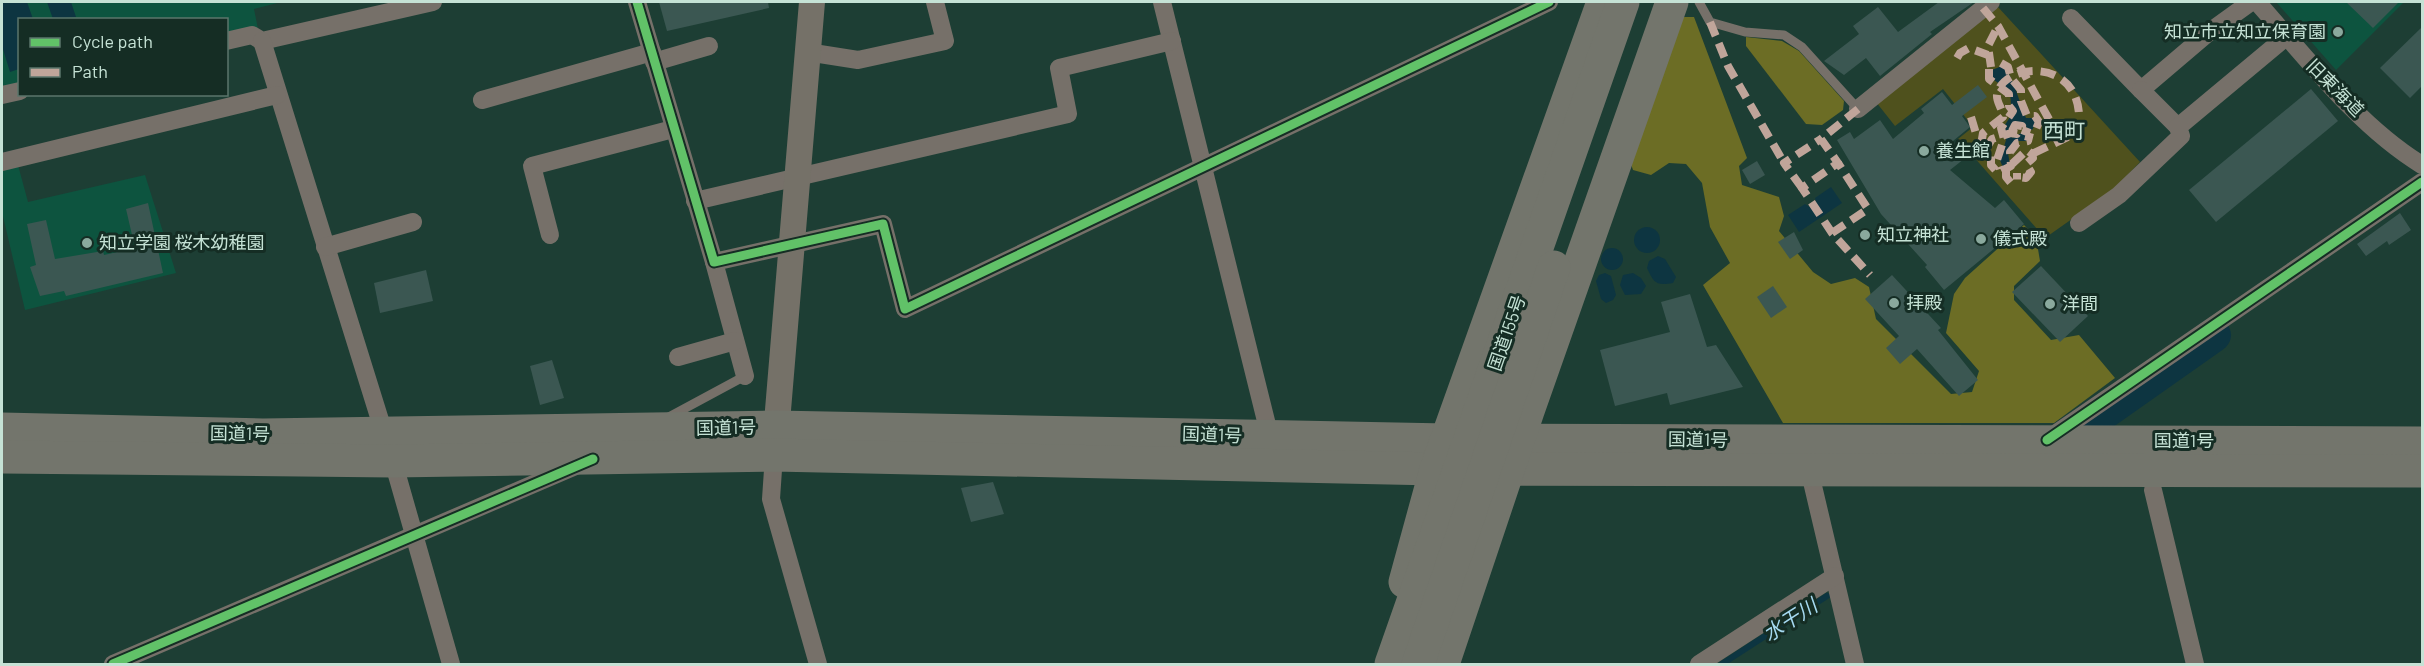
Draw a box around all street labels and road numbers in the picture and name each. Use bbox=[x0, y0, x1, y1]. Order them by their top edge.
street label: 旧東海道 bbox=[2302, 54, 2369, 121]
street label: 国道155号 bbox=[1483, 292, 1529, 374]
street label: 国道1号 bbox=[696, 415, 756, 439]
street label: 国道1号 bbox=[210, 421, 270, 445]
street label: 国道1号 bbox=[1182, 422, 1243, 446]
street label: 国道1号 bbox=[1668, 427, 1728, 451]
street label: 国道1号 bbox=[2154, 429, 2214, 451]

